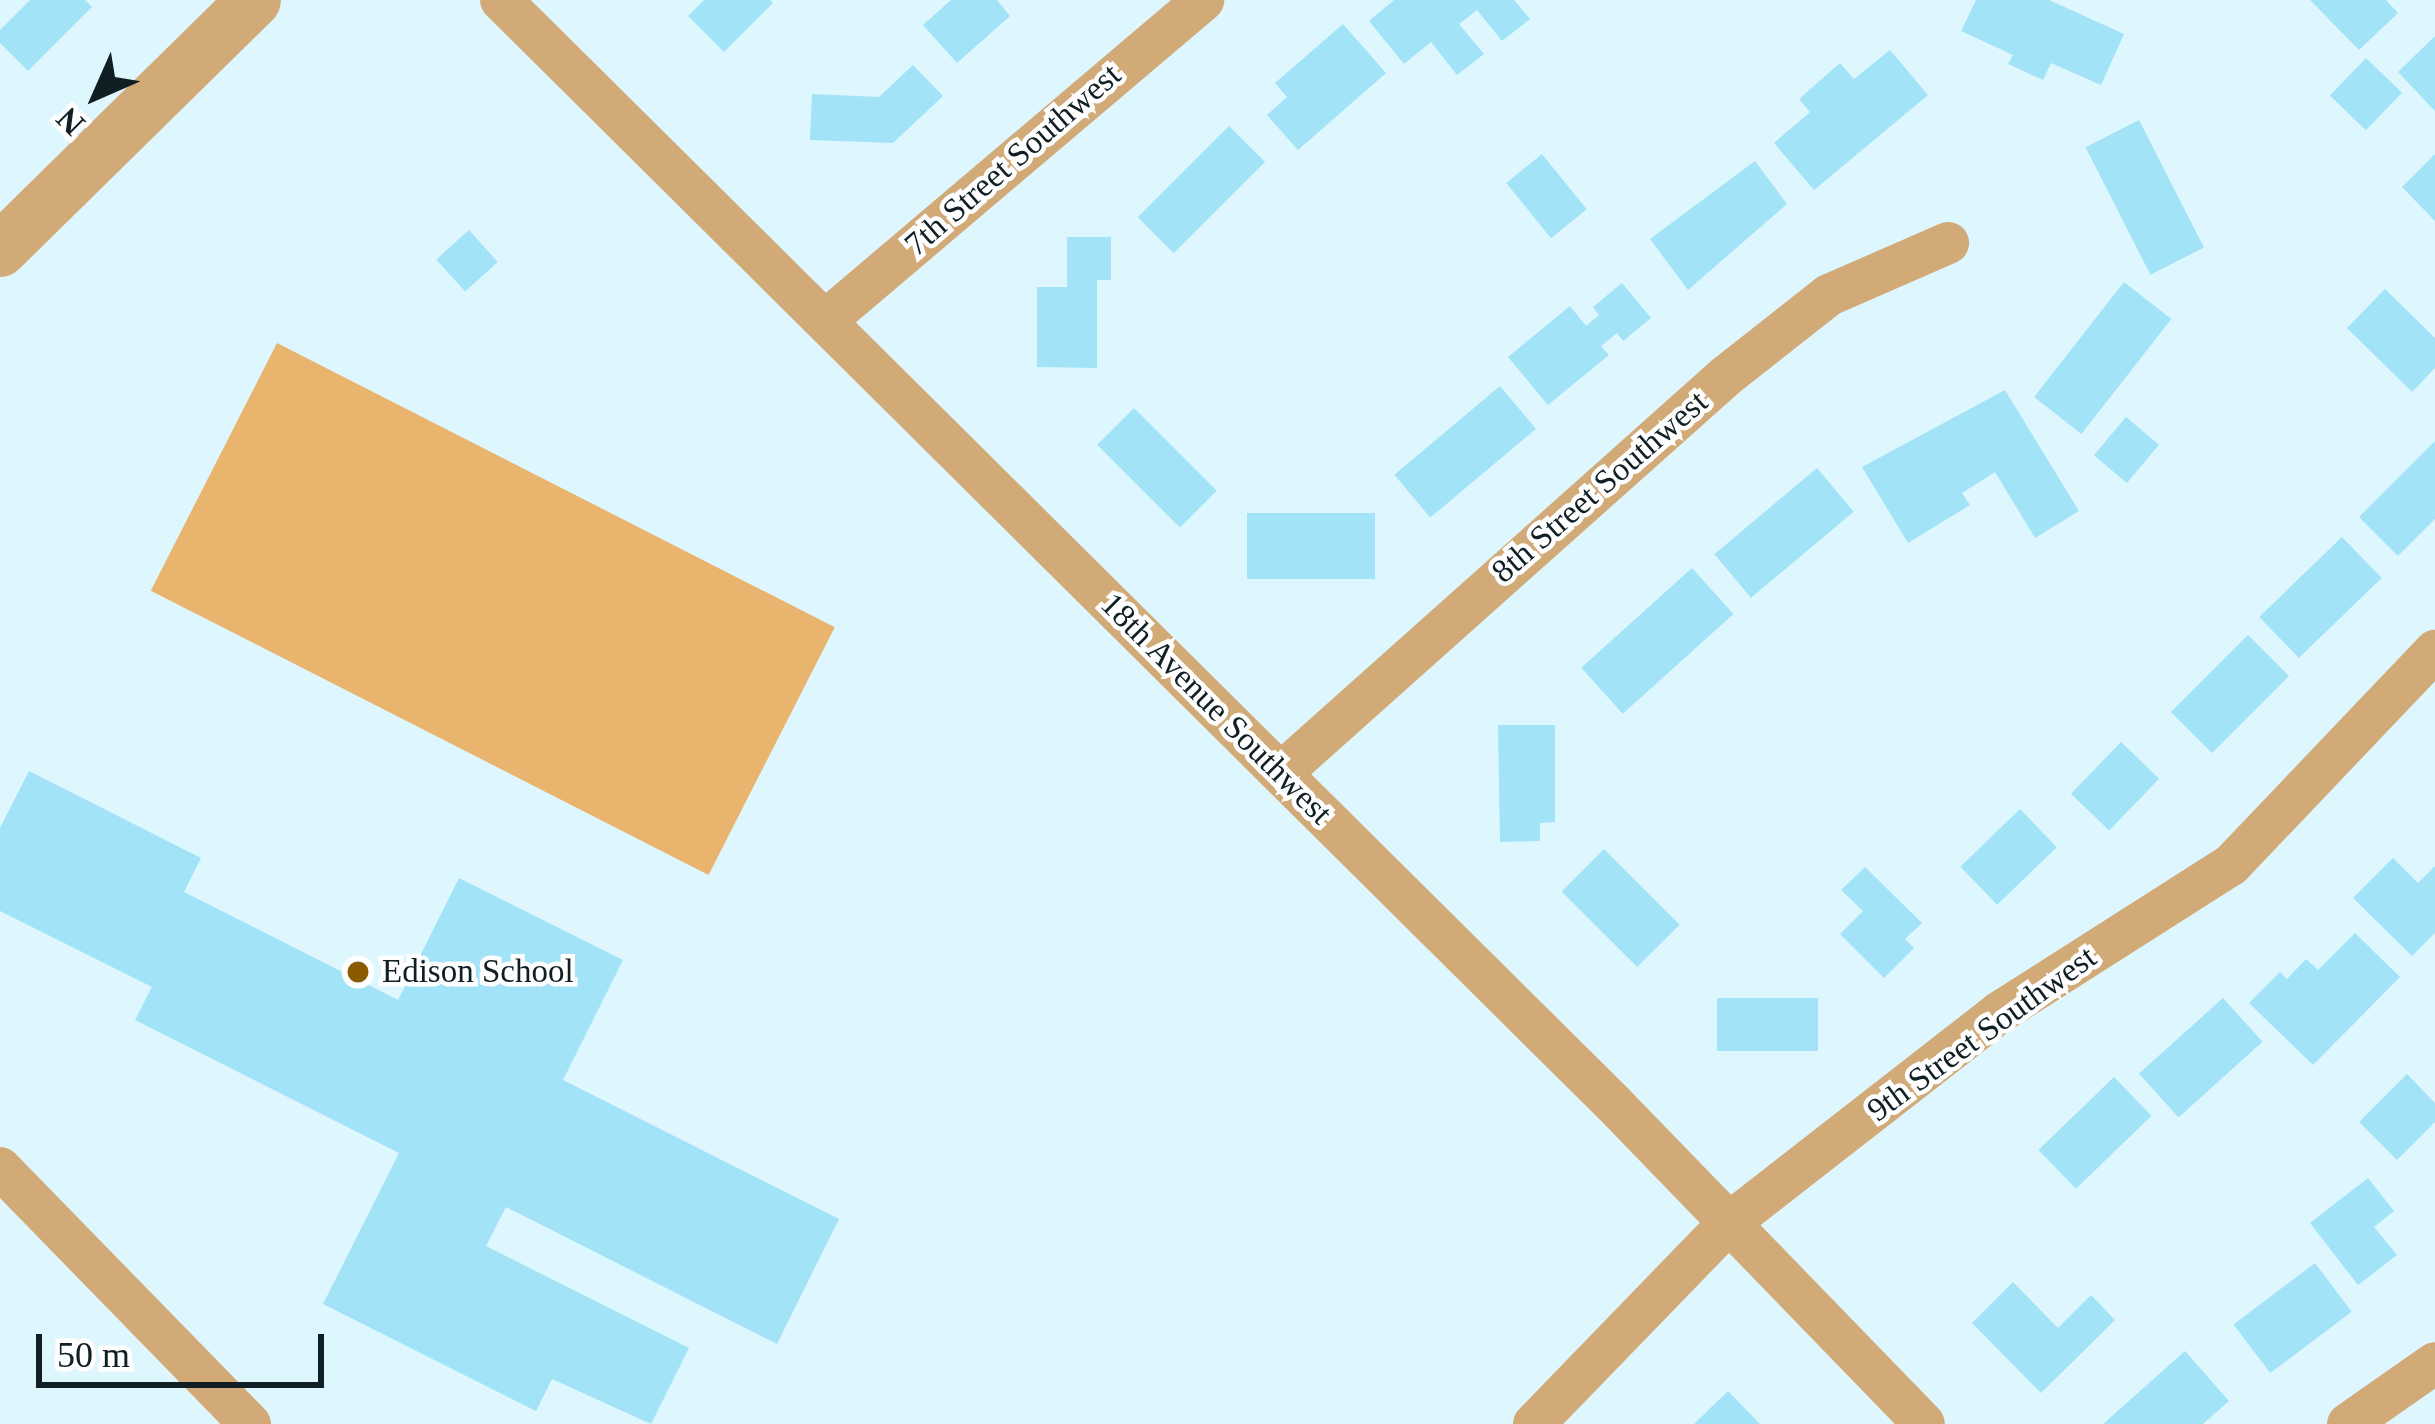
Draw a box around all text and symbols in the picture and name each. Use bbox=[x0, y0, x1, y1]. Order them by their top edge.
north arrow bbox=[36, 36, 156, 156]
street label: 7th Street Southwest bbox=[897, 55, 1129, 265]
text: N bbox=[49, 100, 92, 143]
street label: 8th Street Southwest bbox=[1484, 382, 1716, 592]
street label: 18th Avenue Southwest bbox=[1091, 584, 1341, 834]
street label: 9th Street Southwest bbox=[1860, 938, 2104, 1130]
place label: Edison School bbox=[382, 952, 574, 992]
marker: Edison School bbox=[345, 959, 371, 985]
scale bar bbox=[42, 1310, 330, 1384]
text: 50 m bbox=[57, 1335, 130, 1375]

